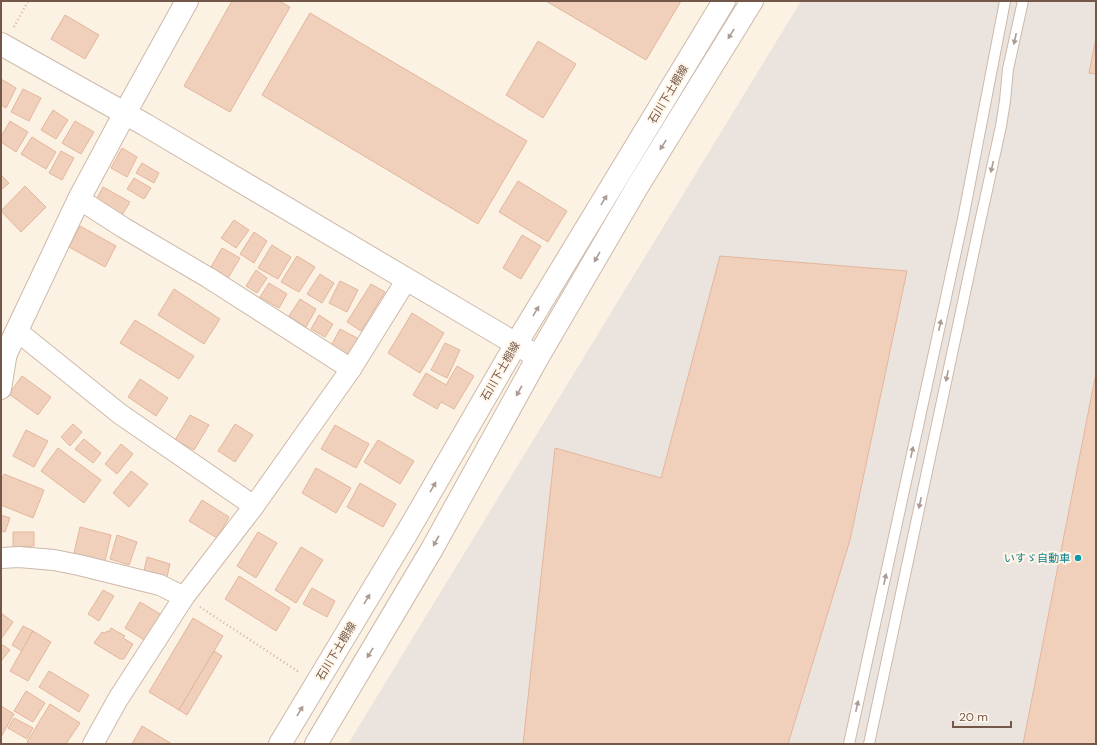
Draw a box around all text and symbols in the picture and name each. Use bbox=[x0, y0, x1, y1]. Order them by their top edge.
one-way arrow bbox=[728, 28, 735, 40]
one-way arrow bbox=[1011, 33, 1017, 45]
street label: 石川下土棚線 bbox=[645, 62, 691, 126]
one-way arrow bbox=[660, 139, 667, 151]
one-way arrow bbox=[988, 161, 994, 173]
one-way arrow bbox=[600, 194, 607, 206]
one-way arrow bbox=[593, 251, 600, 263]
one-way arrow bbox=[533, 305, 540, 317]
one-way arrow bbox=[937, 319, 943, 331]
street label: 石川下土棚線 bbox=[477, 339, 523, 403]
one-way arrow bbox=[944, 370, 950, 382]
one-way arrow bbox=[516, 385, 523, 397]
one-way arrow bbox=[910, 446, 916, 458]
one-way arrow bbox=[430, 481, 437, 493]
one-way arrow bbox=[917, 497, 923, 510]
one-way arrow bbox=[433, 535, 439, 547]
place label: いすゞ自動車 bbox=[1004, 551, 1070, 565]
marker: いすゞ自動車 bbox=[1073, 553, 1083, 563]
one-way arrow bbox=[882, 573, 888, 585]
one-way arrow bbox=[363, 594, 371, 604]
street label: 石川下土棚線 bbox=[313, 619, 359, 683]
one-way arrow bbox=[366, 647, 373, 659]
one-way arrow bbox=[855, 700, 861, 712]
scale bar bbox=[953, 703, 1011, 729]
one-way arrow bbox=[296, 706, 304, 716]
text: 20 m bbox=[959, 709, 988, 725]

